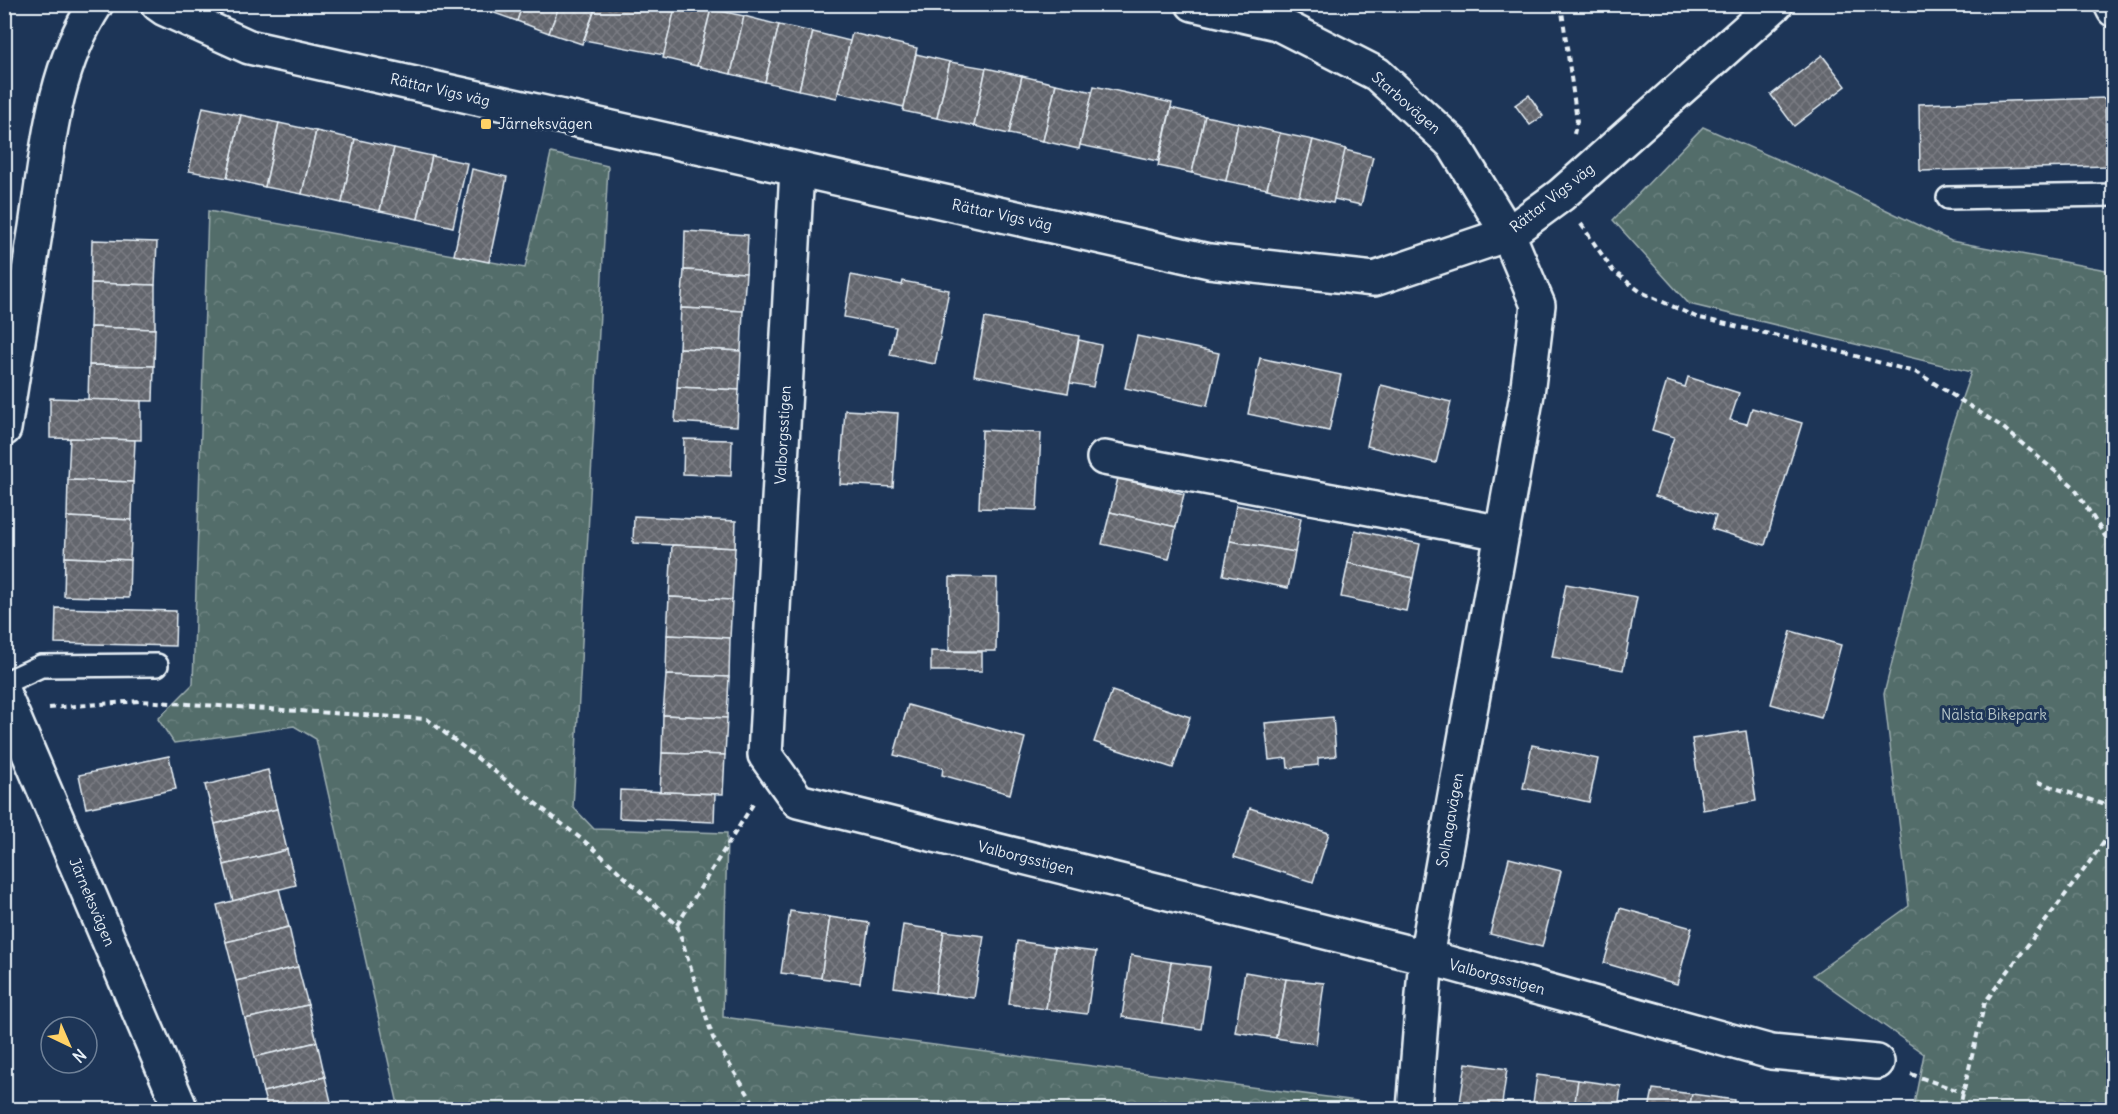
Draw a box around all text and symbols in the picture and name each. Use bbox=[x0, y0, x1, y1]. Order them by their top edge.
street label: Starbovägen bbox=[1368, 67, 1445, 138]
street label: Rättar Vigs väg bbox=[388, 69, 492, 110]
place label: Järneksvägen bbox=[498, 114, 593, 133]
marker: Järneksvägen bbox=[479, 117, 493, 131]
street label: Rättar Vigs väg bbox=[1506, 159, 1598, 236]
street label: Rättar Vigs väg bbox=[950, 195, 1054, 234]
street label: Valborgsstigen bbox=[770, 385, 795, 485]
park label: Nälsta Bikepark bbox=[1941, 705, 2047, 724]
street label: Solhagavägen bbox=[1432, 771, 1467, 868]
street label: Valborgsstigen bbox=[976, 836, 1077, 879]
street label: Järneksvägen bbox=[65, 855, 120, 949]
street label: Valborgsstigen bbox=[1447, 955, 1548, 999]
north arrow bbox=[39, 1015, 99, 1075]
text: N bbox=[68, 1045, 90, 1067]

